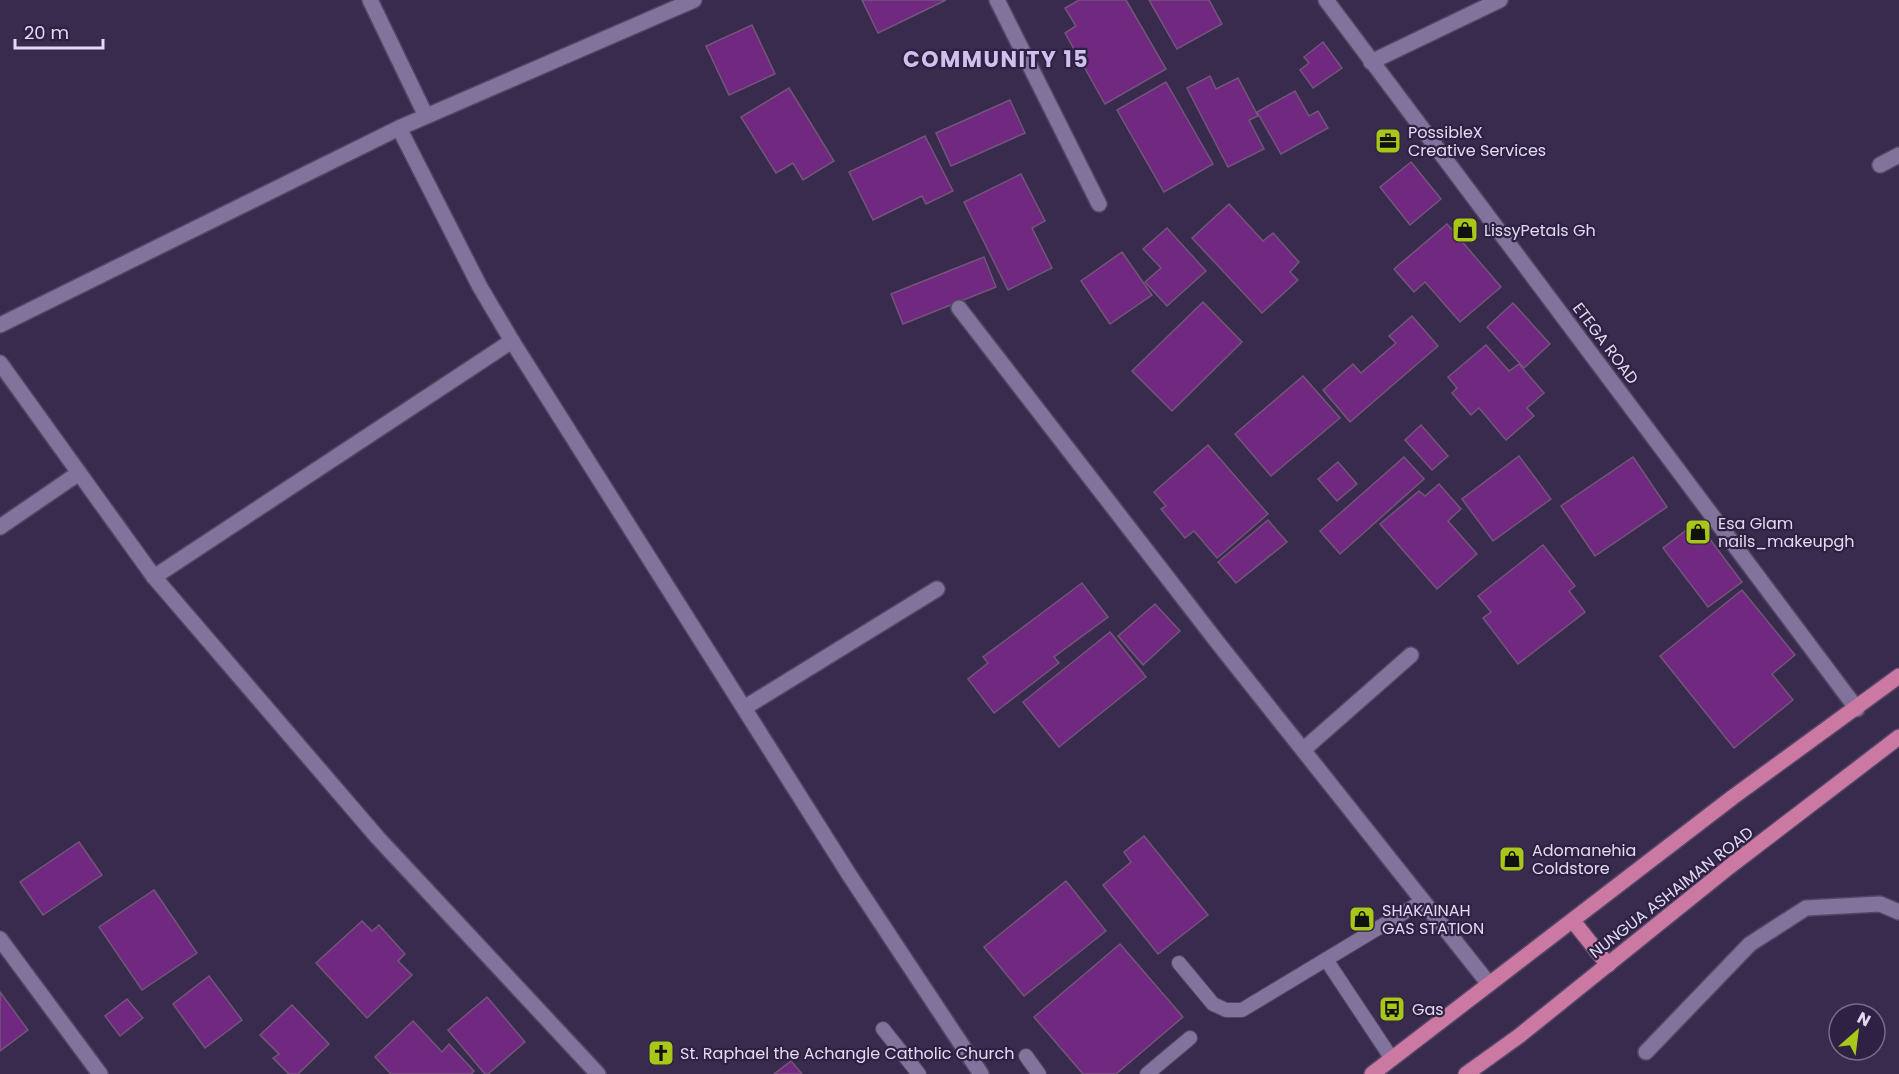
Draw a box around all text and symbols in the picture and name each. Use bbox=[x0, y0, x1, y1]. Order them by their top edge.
scale bar bbox=[15, 12, 104, 50]
text: 20 m bbox=[24, 20, 69, 45]
district label: COMMUNITY 15 bbox=[903, 44, 1089, 75]
place label: PossibleX Creative Services bbox=[1408, 121, 1546, 162]
office icon: PossibleX Creative Services bbox=[1373, 126, 1403, 156]
shop icon: LissyPetals Gh bbox=[1450, 215, 1480, 245]
place label: LissyPetals Gh bbox=[1484, 219, 1596, 242]
street label: ETEGA ROAD bbox=[1567, 298, 1644, 389]
place label: Esa Glam nails_makeupgh bbox=[1718, 512, 1855, 553]
shop icon: Esa Glam nails_makeupgh bbox=[1683, 517, 1713, 547]
street label: NUNGUA ASHAIMAN ROAD bbox=[1585, 821, 1758, 964]
place label: Adomanehia Coldstore bbox=[1532, 839, 1636, 880]
shop icon: Adomanehia Coldstore bbox=[1497, 844, 1527, 874]
place label: SHAKAINAH GAS STATION bbox=[1382, 899, 1484, 940]
shop icon: SHAKAINAH GAS STATION bbox=[1347, 904, 1377, 934]
bus stop icon: Gas bbox=[1377, 994, 1407, 1024]
place label: Gas bbox=[1412, 998, 1444, 1021]
north arrow bbox=[1827, 1002, 1887, 1062]
text: N bbox=[1853, 1006, 1875, 1032]
church icon: St. Raphael the Achangle Catholic Church bbox=[646, 1038, 676, 1068]
place label: St. Raphael the Achangle Catholic Church bbox=[680, 1042, 1014, 1065]

